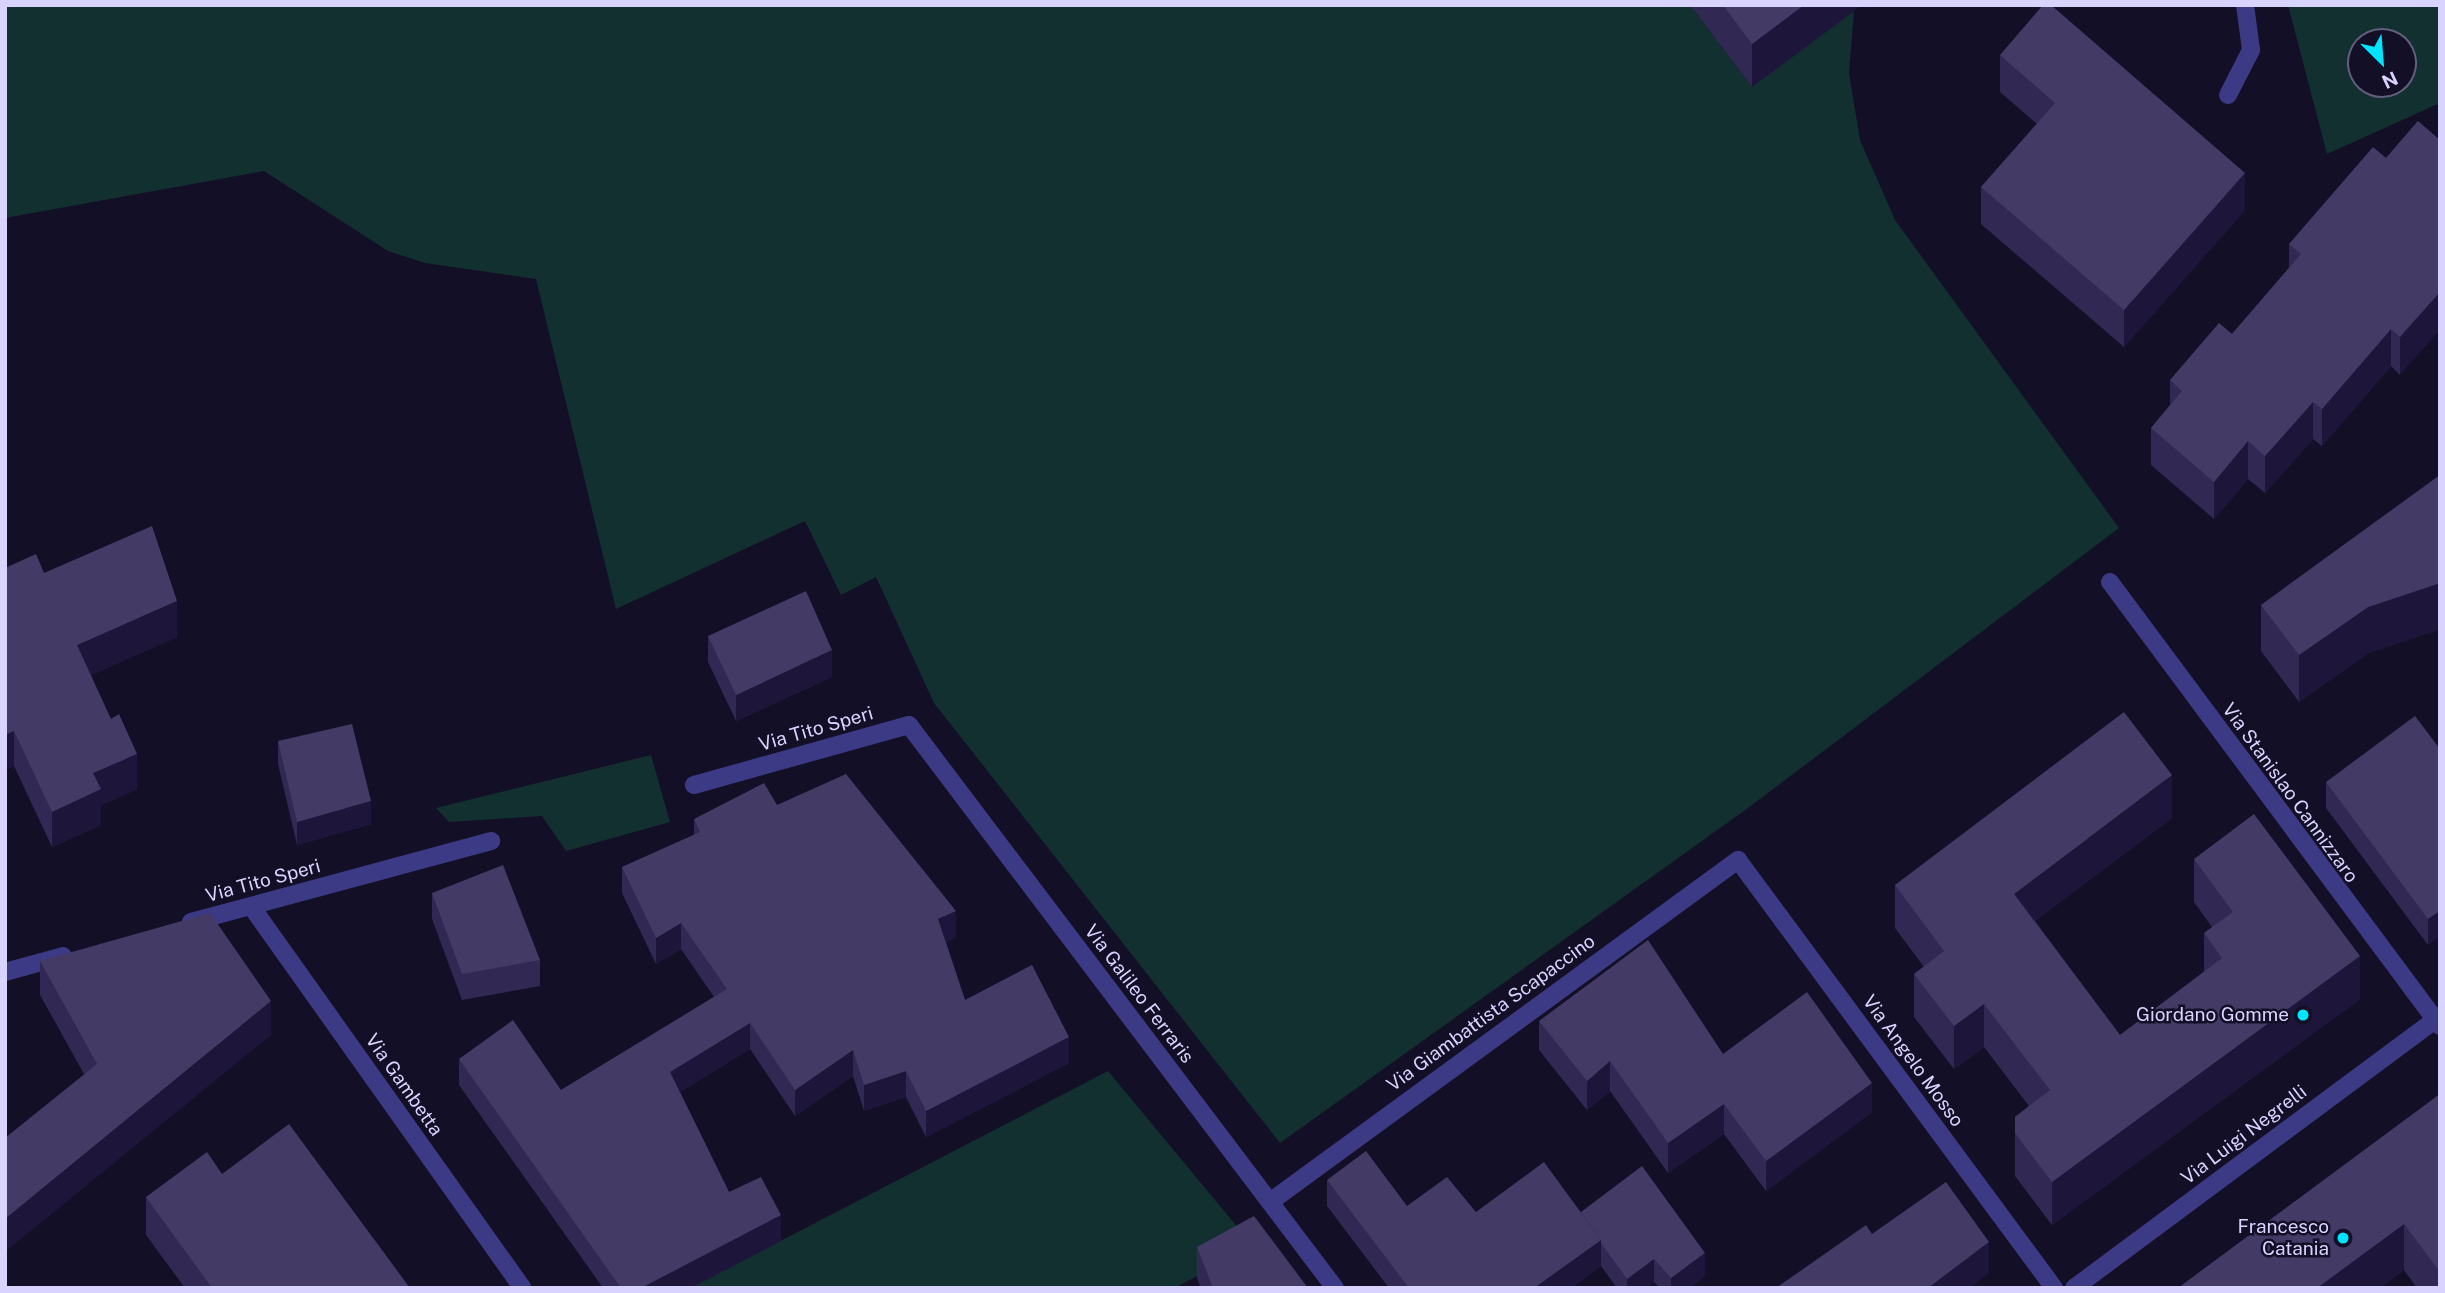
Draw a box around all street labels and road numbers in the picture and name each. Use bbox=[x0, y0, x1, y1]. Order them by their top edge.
street label: Via Stanislao Cannizzaro bbox=[2217, 699, 2363, 887]
street label: Via Tito Speri bbox=[756, 702, 876, 756]
street label: Via Tito Speri bbox=[203, 855, 323, 907]
street label: Via Galileo Ferraris bbox=[1080, 920, 1198, 1068]
street label: Via Giambattista Scapaccino bbox=[1382, 930, 1600, 1096]
street label: Via Angelo Mosso bbox=[1858, 991, 1968, 1131]
street label: Via Gambetta bbox=[360, 1030, 448, 1140]
street label: Via Luigi Negrelli bbox=[2177, 1080, 2311, 1190]

